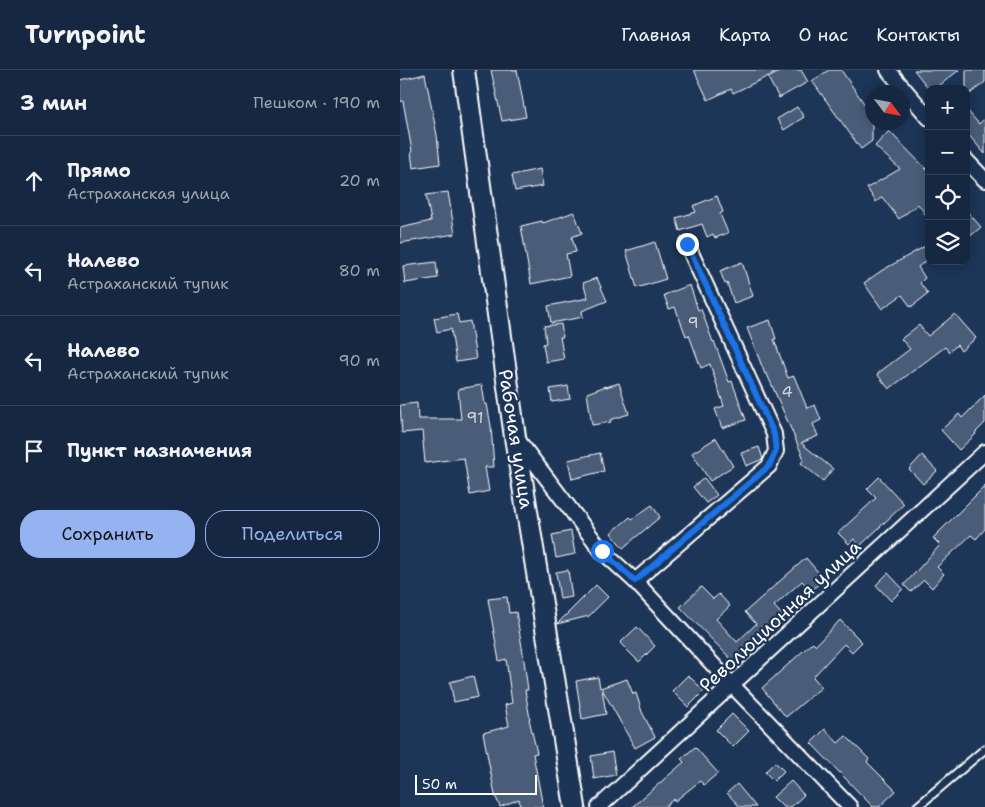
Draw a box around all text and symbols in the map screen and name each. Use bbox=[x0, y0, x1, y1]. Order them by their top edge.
text: Turnpoint bbox=[25, 19, 146, 51]
text: Главная bbox=[621, 23, 691, 47]
text: Карта bbox=[719, 23, 771, 47]
text: О нас bbox=[799, 23, 848, 47]
text: Контакты bbox=[876, 23, 960, 47]
north arrow bbox=[865, 85, 910, 130]
map controls bbox=[925, 85, 970, 265]
button: + bbox=[925, 85, 970, 130]
text: 3 мин bbox=[20, 89, 87, 117]
text: Пешком · 190 m bbox=[253, 92, 380, 113]
button: − bbox=[925, 130, 970, 175]
text: Прямо bbox=[67, 158, 131, 183]
icon: ahead bbox=[20, 167, 48, 195]
text: 20 m bbox=[339, 170, 380, 191]
button: locate bbox=[925, 175, 970, 220]
text: Астраханская улица bbox=[67, 183, 230, 204]
button: layers bbox=[925, 220, 970, 265]
route end bbox=[676, 233, 699, 256]
text: Налево bbox=[67, 248, 140, 273]
icon: left bbox=[20, 257, 48, 285]
text: 80 m bbox=[339, 260, 380, 281]
text: Астраханский тупик bbox=[67, 273, 229, 294]
house number: 9 bbox=[687, 312, 699, 333]
text: Налево bbox=[67, 338, 140, 363]
icon: left bbox=[20, 347, 48, 375]
text: 90 m bbox=[339, 350, 380, 371]
text: Астраханский тупик bbox=[67, 363, 229, 384]
street label: Рабочая улица bbox=[493, 367, 539, 511]
house number: 4 bbox=[781, 381, 793, 402]
house number: 91 bbox=[466, 407, 484, 428]
icon: arrive bbox=[20, 437, 48, 465]
text: Пункт назначения bbox=[67, 438, 252, 463]
button: Сохранить bbox=[20, 510, 195, 558]
button: Поделиться bbox=[205, 510, 380, 558]
street label: Революционная улица bbox=[694, 534, 866, 698]
route start bbox=[591, 540, 614, 563]
scale bar bbox=[415, 772, 538, 795]
text: 50 m bbox=[422, 775, 457, 793]

